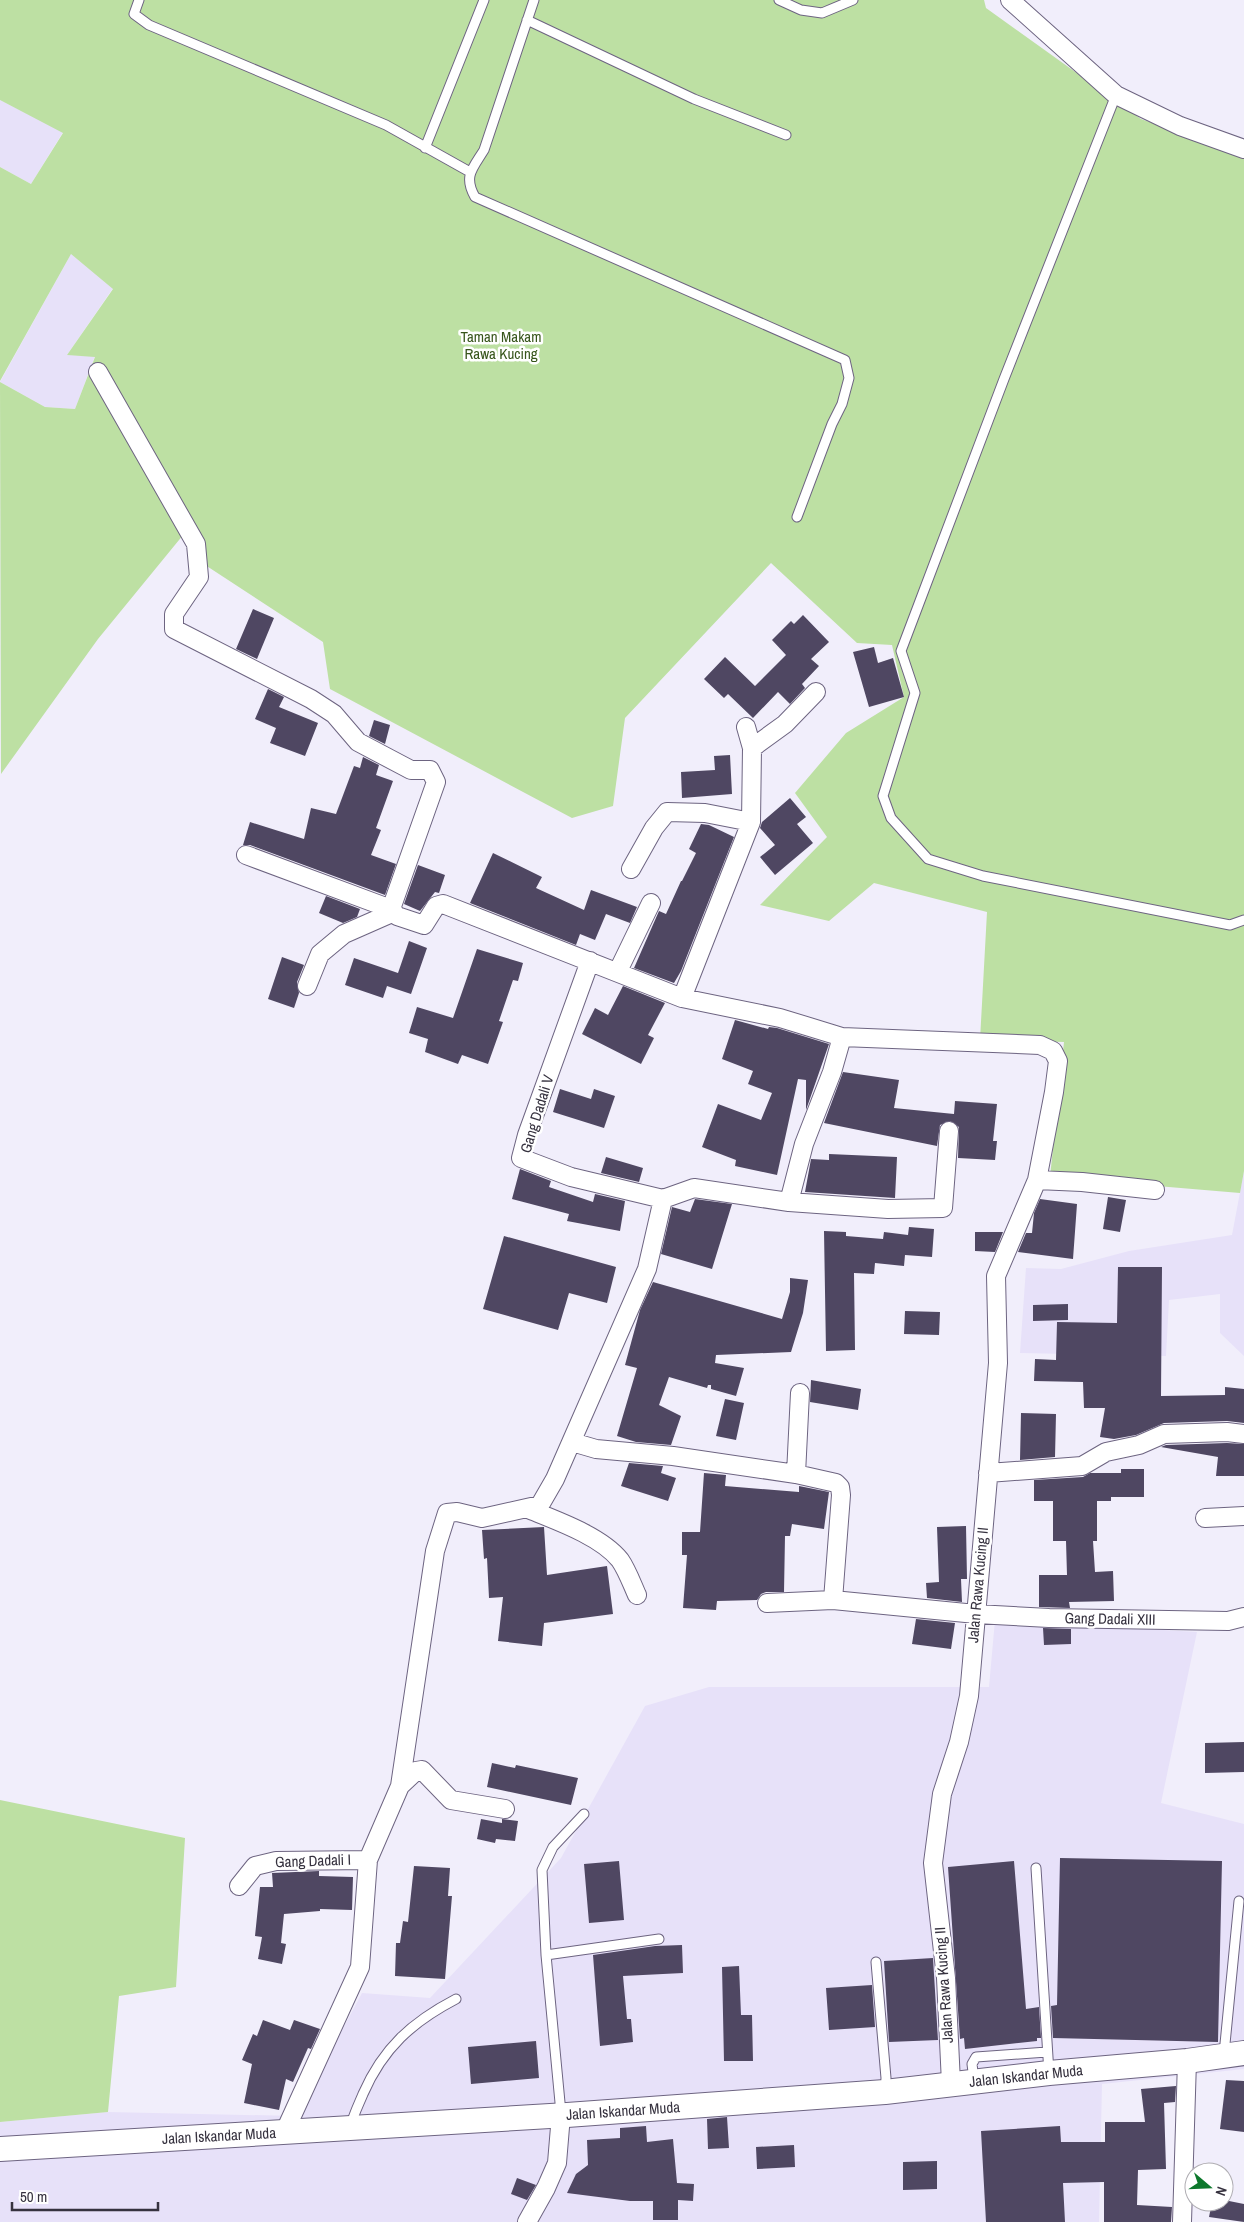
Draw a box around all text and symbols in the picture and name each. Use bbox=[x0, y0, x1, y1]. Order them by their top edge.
park label: Taman Makam Rawa Kucing bbox=[461, 326, 541, 364]
street label: Gang Dadali V bbox=[515, 1071, 559, 1156]
street label: Jalan Rawa Kucing II bbox=[962, 1526, 993, 1644]
street label: Gang Dadali XIII bbox=[1064, 1607, 1156, 1630]
street label: Gang Dadali I bbox=[275, 1849, 351, 1872]
street label: Jalan Rawa Kucing II bbox=[929, 1926, 958, 2044]
street label: Jalan Iskandar Muda bbox=[968, 2059, 1084, 2092]
street label: Jalan Iskandar Muda bbox=[565, 2096, 681, 2125]
street label: Jalan Iskandar Muda bbox=[161, 2122, 277, 2149]
north arrow bbox=[1184, 2162, 1234, 2212]
scale bar bbox=[12, 2180, 159, 2212]
text: N bbox=[1211, 2184, 1231, 2198]
text: 50 m bbox=[20, 2186, 47, 2207]

